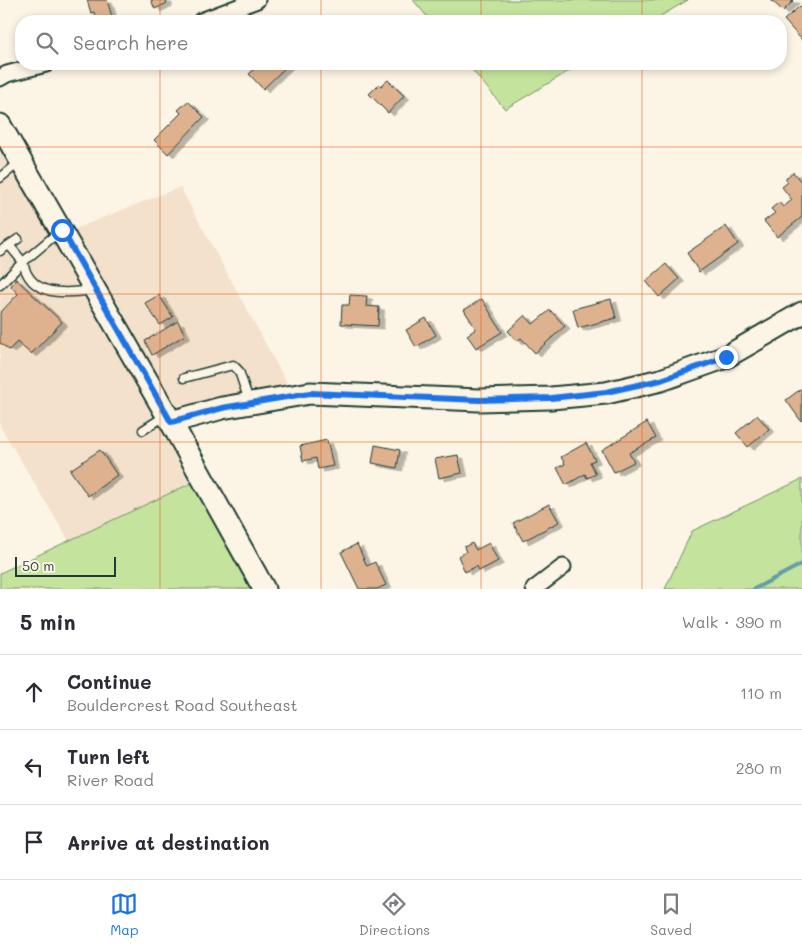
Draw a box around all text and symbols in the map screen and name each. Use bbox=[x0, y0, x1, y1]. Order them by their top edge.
search box bbox=[15, 15, 787, 70]
icon: search bbox=[33, 29, 61, 57]
text: Search here bbox=[73, 30, 189, 55]
route start bbox=[51, 219, 74, 242]
route end bbox=[715, 346, 738, 369]
scale bar bbox=[15, 554, 116, 577]
text: 50 m bbox=[22, 556, 54, 575]
text: 5 min bbox=[20, 608, 76, 635]
text: Walk · 390 m bbox=[682, 611, 782, 632]
text: Continue bbox=[67, 669, 152, 694]
icon: ahead bbox=[20, 678, 48, 706]
text: 110 m bbox=[740, 682, 782, 703]
text: Bouldercrest Road Southeast bbox=[67, 694, 298, 715]
text: Turn left bbox=[67, 744, 150, 769]
icon: left bbox=[20, 753, 48, 781]
text: 280 m bbox=[736, 757, 782, 778]
text: River Road bbox=[67, 769, 154, 790]
icon: arrive bbox=[20, 828, 48, 856]
text: Arrive at destination bbox=[67, 830, 270, 855]
tab: Map bbox=[110, 890, 139, 939]
tab: Directions bbox=[359, 890, 430, 939]
tab: Saved bbox=[650, 890, 692, 939]

